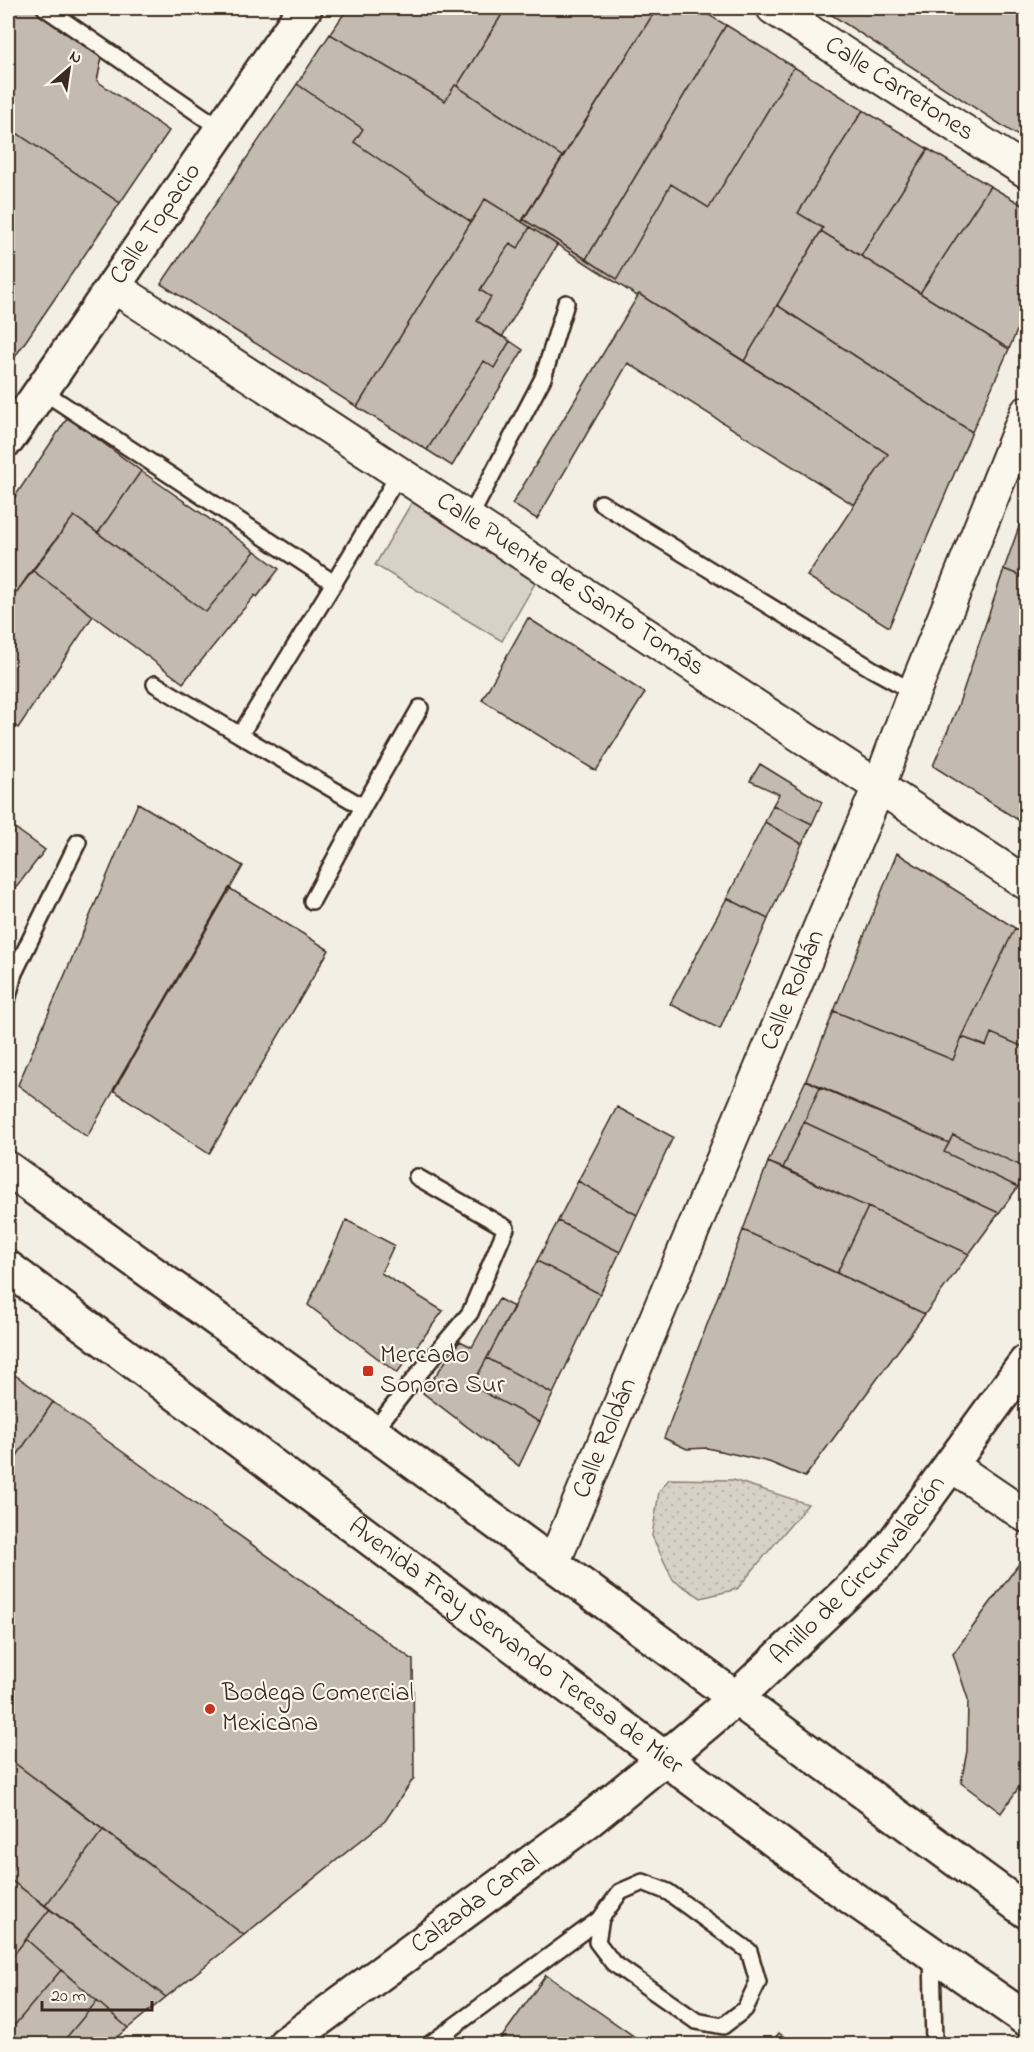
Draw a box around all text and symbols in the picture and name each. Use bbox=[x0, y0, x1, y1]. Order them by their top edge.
street label: Calle Carretones bbox=[817, 27, 981, 152]
north arrow bbox=[39, 39, 99, 99]
text: N bbox=[65, 45, 86, 71]
street label: Calle Topacio bbox=[101, 155, 212, 293]
street label: Calle Puente de Santo Tomás bbox=[428, 483, 712, 687]
street label: Calle Roldán bbox=[751, 924, 836, 1056]
place label: Mercado Sonora Sur bbox=[380, 1337, 506, 1405]
marker: Mercado Sonora Sur bbox=[361, 1364, 375, 1378]
street label: Calle Roldán bbox=[563, 1372, 648, 1505]
street label: Anillo de Circunvalación bbox=[762, 1468, 956, 1674]
street label: Avenida Fray Servando Teresa de Mier bbox=[340, 1509, 692, 1785]
place label: Bodega Comercial Mexicana bbox=[221, 1675, 414, 1743]
marker: Bodega Comercial Mexicana bbox=[203, 1702, 217, 1716]
street label: Calzada Canal bbox=[403, 1843, 548, 1964]
scale bar bbox=[42, 1974, 152, 2012]
text: 20 m bbox=[51, 1984, 86, 2010]

